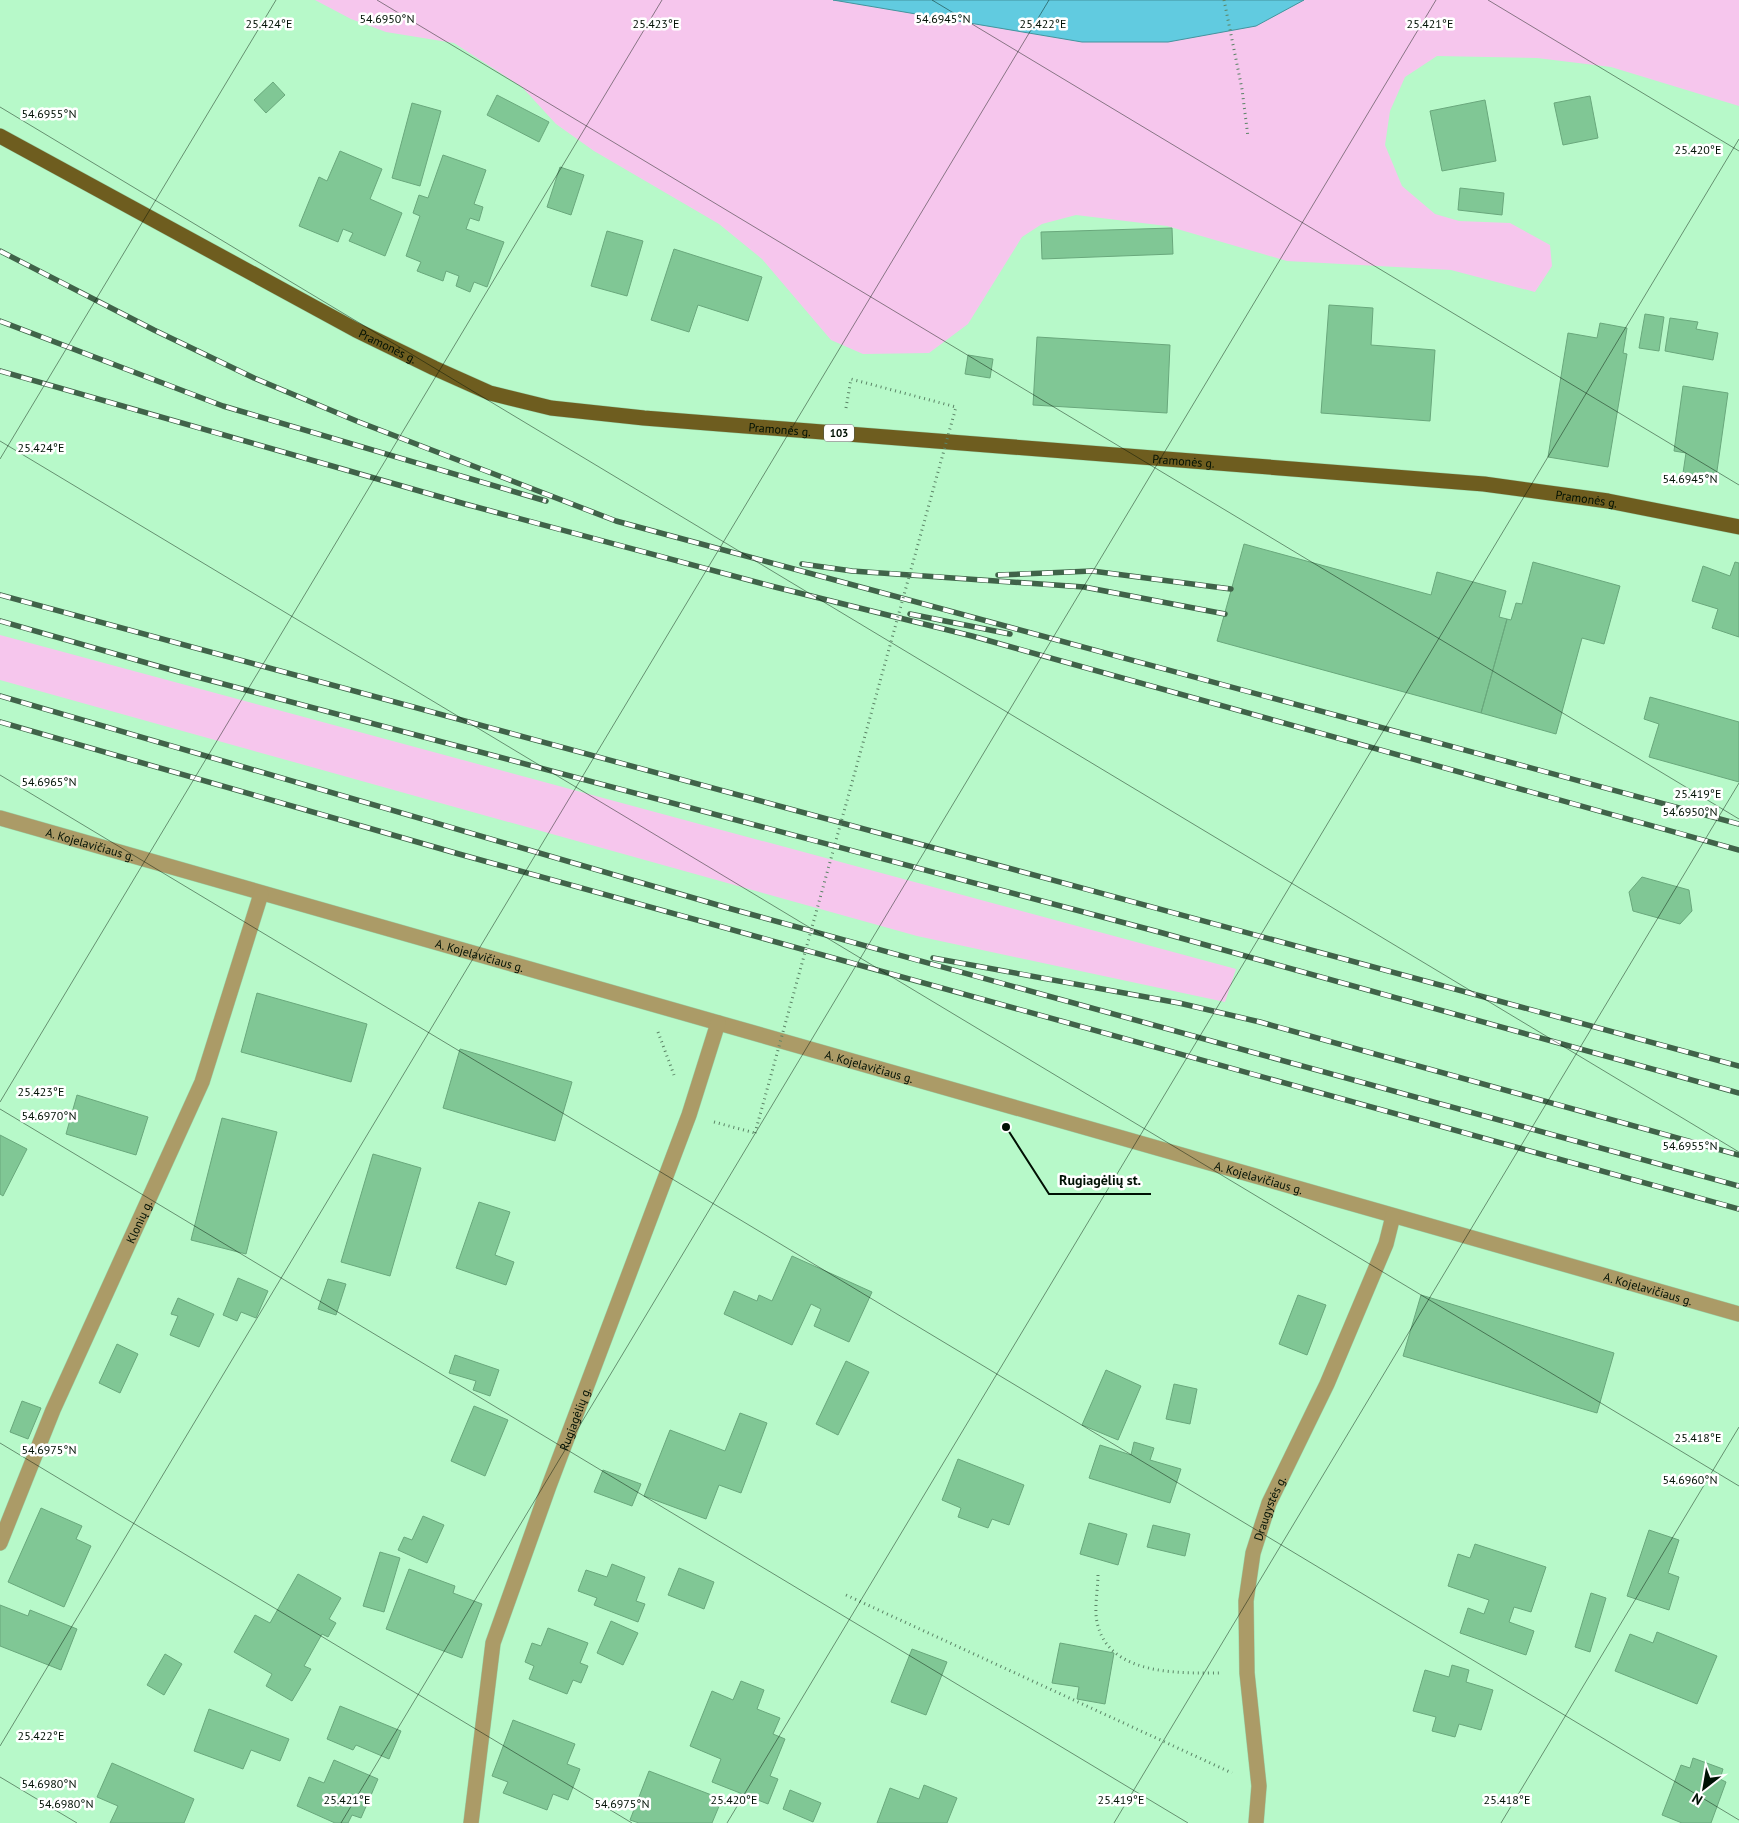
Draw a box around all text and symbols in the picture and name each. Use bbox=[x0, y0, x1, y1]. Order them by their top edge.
text: 54.6950°N bbox=[360, 11, 414, 26]
text: 54.6945°N bbox=[916, 11, 970, 26]
text: 25.424°E bbox=[246, 16, 292, 31]
text: 25.423°E bbox=[633, 16, 679, 31]
text: 25.422°E bbox=[1020, 16, 1066, 31]
text: 25.421°E bbox=[1407, 16, 1453, 31]
text: 54.6955°N bbox=[22, 106, 76, 121]
text: 25.420°E bbox=[1675, 142, 1721, 157]
street label: Pramonės g. bbox=[357, 325, 419, 366]
street label: Pramonės g. bbox=[748, 419, 811, 439]
road number: 103 bbox=[824, 424, 854, 442]
text: 25.424°E bbox=[18, 440, 64, 455]
street label: Pramonės g. bbox=[1152, 450, 1215, 470]
text: 54.6945°N bbox=[1663, 471, 1717, 486]
street label: Pramonės g. bbox=[1555, 486, 1619, 510]
text: 54.6965°N bbox=[22, 774, 76, 789]
text: 25.419°E bbox=[1675, 786, 1721, 801]
text: 54.6950°N bbox=[1663, 804, 1717, 819]
street label: A. Kojelavičiaus g. bbox=[44, 824, 136, 864]
street label: A. Kojelavičiaus g. bbox=[434, 935, 526, 975]
street label: A. Kojelavičiaus g. bbox=[823, 1046, 915, 1086]
text: 25.423°E bbox=[18, 1084, 64, 1099]
text: 54.6970°N bbox=[22, 1108, 76, 1123]
text: 54.6955°N bbox=[1663, 1138, 1717, 1153]
street label: A. Kojelavičiaus g. bbox=[1213, 1157, 1305, 1197]
callout: Rugiagėlių st. bbox=[1049, 1165, 1151, 1194]
text: Rugiagėlių st. bbox=[1059, 1171, 1141, 1189]
street label: Klonių g. bbox=[122, 1198, 155, 1246]
street label: A. Kojelavičiaus g. bbox=[1602, 1268, 1694, 1308]
street label: Rugiagėlių g. bbox=[556, 1385, 593, 1453]
text: 25.418°E bbox=[1675, 1430, 1721, 1445]
text: 54.6975°N bbox=[22, 1442, 76, 1457]
text: 54.6960°N bbox=[1663, 1472, 1717, 1487]
street label: Draugystės g. bbox=[1250, 1473, 1289, 1543]
text: 25.422°E bbox=[18, 1728, 64, 1743]
north arrow bbox=[1679, 1763, 1729, 1813]
text: 54.6980°N bbox=[22, 1776, 76, 1791]
text: N bbox=[1689, 1789, 1706, 1809]
text: 25.421°E bbox=[324, 1792, 370, 1807]
text: 25.420°E bbox=[711, 1792, 757, 1807]
text: 25.419°E bbox=[1098, 1792, 1144, 1807]
text: 25.418°E bbox=[1484, 1792, 1530, 1807]
text: 54.6980°N bbox=[39, 1796, 93, 1811]
text: 54.6975°N bbox=[595, 1796, 649, 1811]

